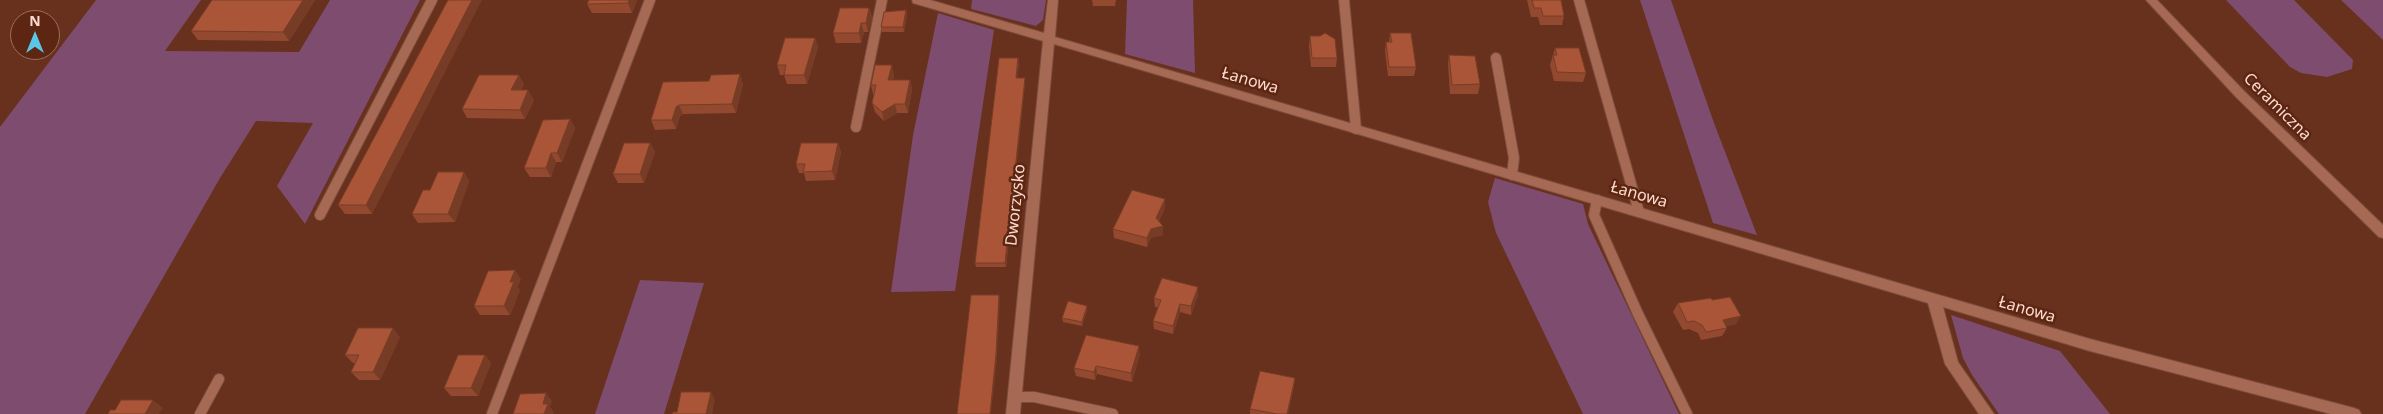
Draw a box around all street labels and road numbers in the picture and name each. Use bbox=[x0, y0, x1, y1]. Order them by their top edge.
street label: Łanowa bbox=[1219, 64, 1281, 98]
street label: Ceramiczna bbox=[2239, 69, 2315, 145]
street label: Dworzysko bbox=[1002, 163, 1030, 247]
street label: Łanowa bbox=[1608, 178, 1670, 212]
street label: Łanowa bbox=[1996, 293, 2058, 327]

